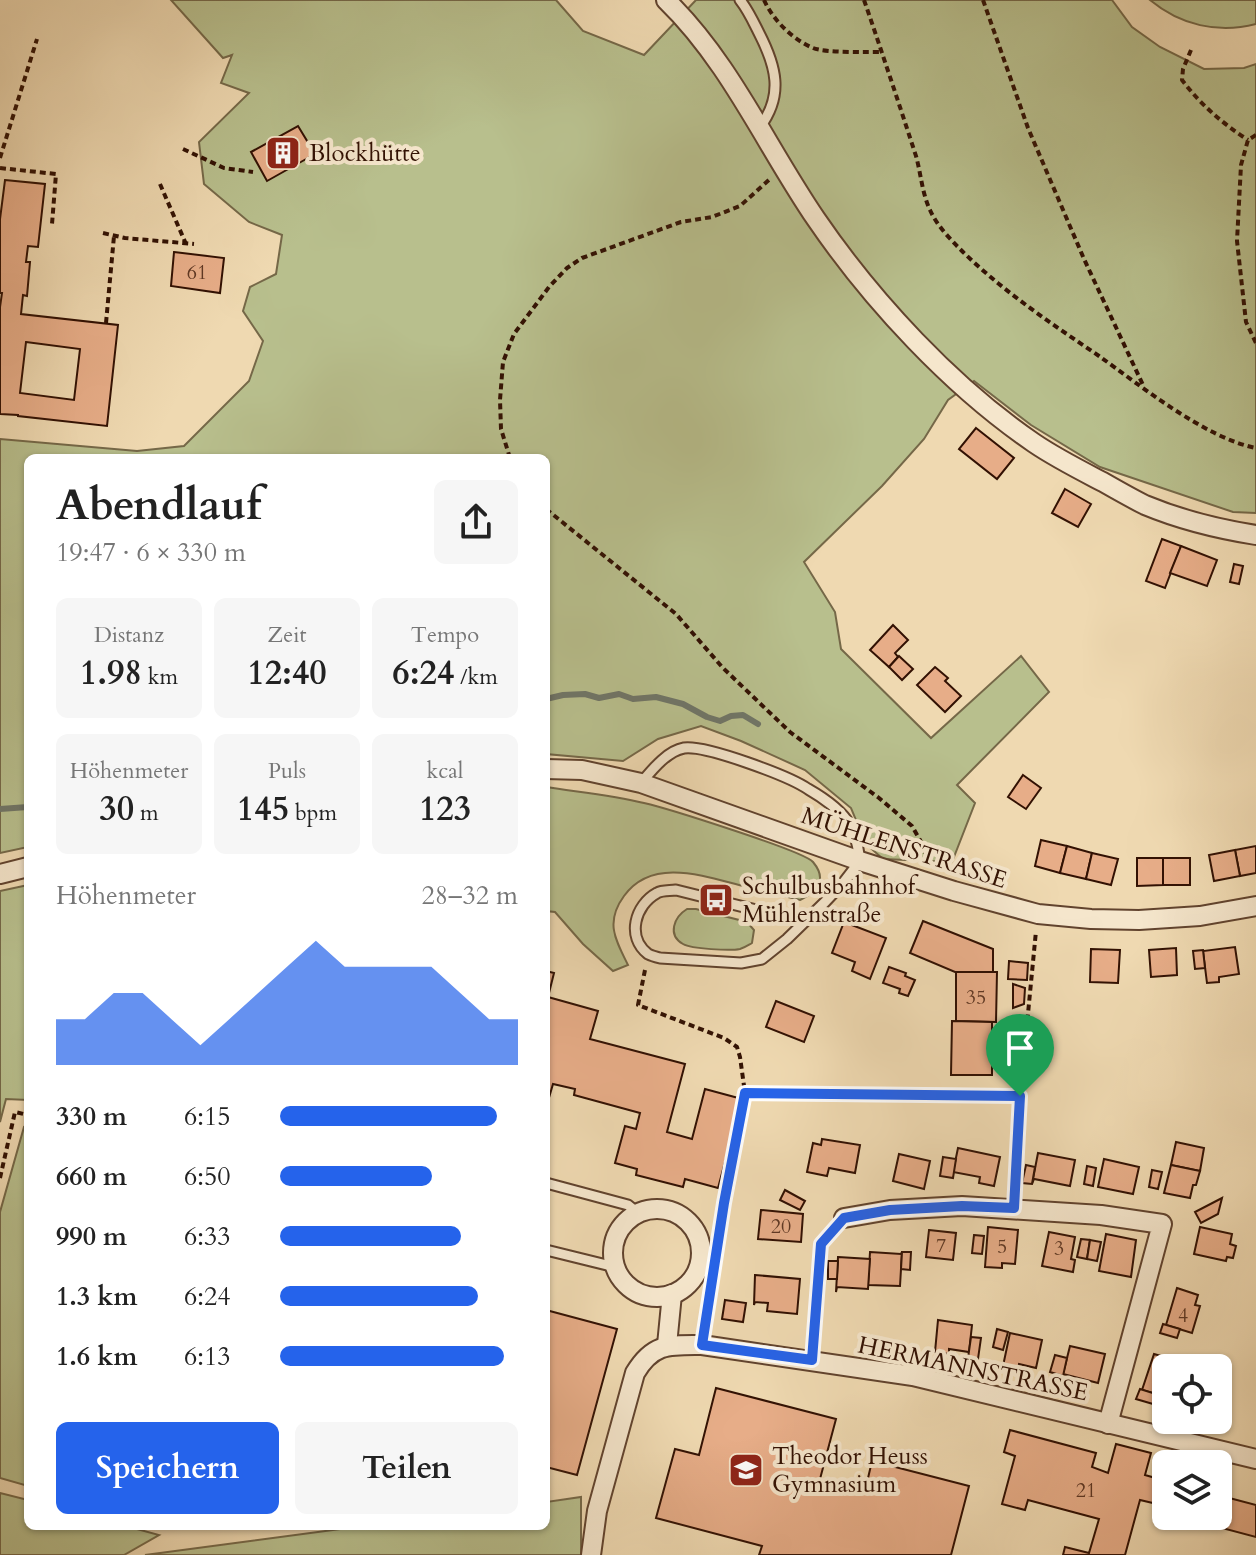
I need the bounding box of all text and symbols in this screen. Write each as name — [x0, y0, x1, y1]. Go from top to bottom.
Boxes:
building icon: Blockhütte — [264, 134, 302, 172]
place label: Blockhütte — [309, 137, 421, 170]
house number: 61 — [187, 259, 207, 286]
text: Abendlauf — [56, 475, 261, 535]
button: share — [434, 480, 518, 564]
text: 19:47 · 6 × 330 m — [56, 535, 246, 570]
text: Distanz — [94, 620, 164, 650]
text: Zeit — [268, 620, 306, 650]
text: Tempo — [411, 620, 479, 650]
text: 1.98 — [80, 650, 142, 696]
text: 12:40 — [247, 650, 327, 696]
text: 6:24 — [392, 650, 454, 696]
text: km — [142, 662, 178, 692]
text: /km — [454, 662, 498, 692]
text: Höhenmeter — [70, 756, 188, 786]
text: Puls — [268, 756, 306, 786]
text: kcal — [427, 756, 463, 786]
text: 30 — [99, 786, 134, 832]
text: 145 — [237, 786, 289, 832]
text: 123 — [419, 786, 471, 832]
text: m — [134, 798, 159, 828]
text: bpm — [289, 798, 337, 828]
street label: MÜHLENSTRASSE — [797, 799, 1011, 897]
place label: Schulbusbahnhof Mühlenstraße — [742, 870, 919, 931]
text: Höhenmeter — [56, 878, 196, 913]
text: 28–32 m — [421, 878, 518, 913]
bus stop icon: Schulbusbahnhof Mühlenstraße — [697, 881, 735, 919]
house number: 35 — [966, 984, 986, 1011]
pin — [986, 1014, 1054, 1096]
icon: arrive — [998, 1026, 1042, 1070]
text: 330 m — [56, 1099, 127, 1134]
text: 6:15 — [184, 1099, 231, 1134]
text: 660 m — [56, 1159, 127, 1194]
text: 6:50 — [184, 1159, 231, 1194]
house number: 20 — [771, 1213, 791, 1240]
text: 990 m — [56, 1219, 127, 1254]
text: 6:33 — [184, 1219, 231, 1254]
house number: 7 — [936, 1232, 946, 1259]
house number: 5 — [997, 1233, 1007, 1260]
house number: 3 — [1054, 1235, 1064, 1262]
text: 1.3 km — [56, 1279, 137, 1314]
text: 6:24 — [184, 1279, 231, 1314]
house number: 4 — [1178, 1302, 1188, 1329]
street label: HERMANNSTRASSE — [855, 1329, 1091, 1409]
text: 1.6 km — [56, 1339, 137, 1374]
text: 6:13 — [184, 1339, 231, 1374]
map controls — [1152, 1354, 1232, 1530]
button: locate — [1152, 1354, 1232, 1434]
button: Speichern — [56, 1422, 279, 1514]
button: Teilen — [295, 1422, 518, 1514]
place label: Theodor Heuss Gymnasium — [772, 1440, 928, 1501]
button: layers — [1152, 1450, 1232, 1530]
school or university icon: Theodor Heuss Gymnasium — [727, 1451, 765, 1489]
house number: 21 — [1076, 1477, 1096, 1504]

